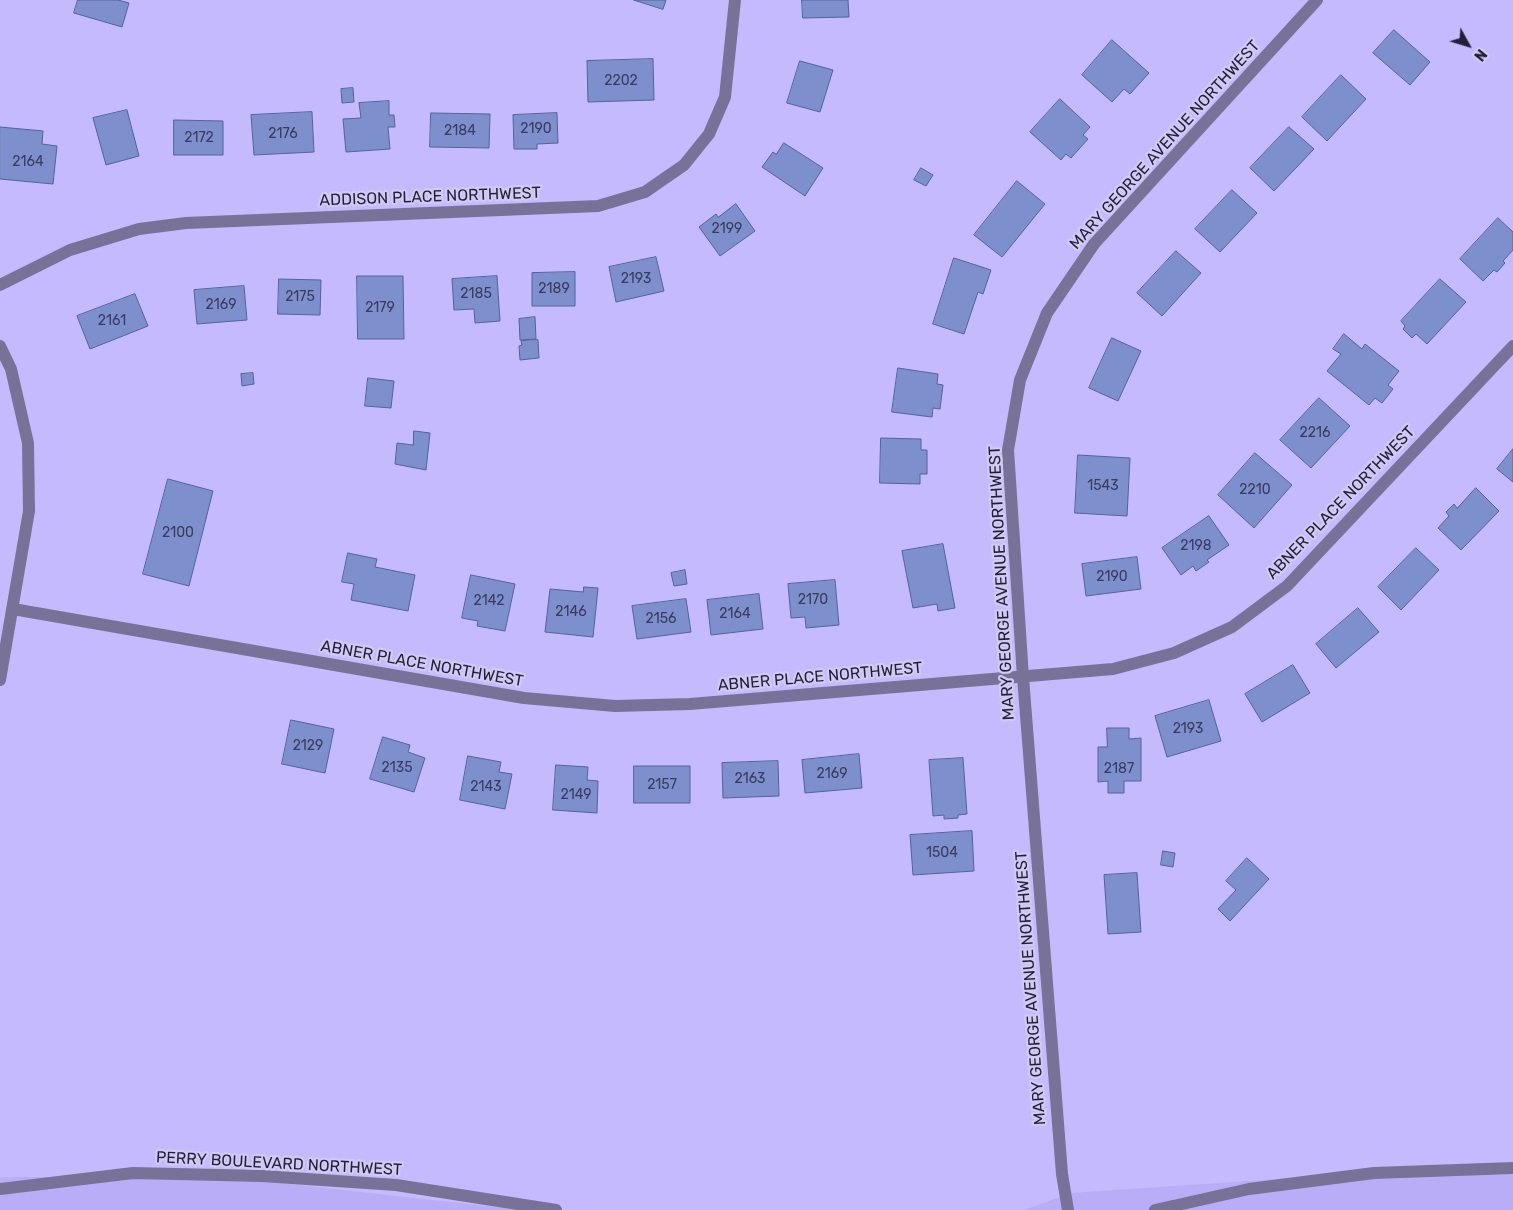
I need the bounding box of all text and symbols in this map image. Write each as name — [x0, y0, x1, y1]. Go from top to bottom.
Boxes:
north arrow — [1443, 20, 1493, 70]
street label: MARY GEORGE AVENUE NORTHWEST — [1066, 36, 1264, 254]
text: N — [1470, 45, 1490, 64]
house number: 2202 — [604, 73, 638, 89]
house number: 2190 — [520, 121, 552, 137]
house number: 2184 — [444, 123, 476, 139]
house number: 2176 — [268, 126, 298, 142]
house number: 2172 — [184, 130, 214, 146]
house number: 2164 — [12, 154, 44, 170]
street label: ADDISON PLACE NORTHWEST — [319, 184, 541, 210]
house number: 2199 — [712, 221, 742, 237]
house number: 2193 — [621, 271, 651, 287]
house number: 2189 — [538, 281, 570, 297]
house number: 2185 — [460, 286, 492, 302]
house number: 2175 — [285, 289, 315, 305]
house number: 2169 — [206, 297, 236, 313]
house number: 2179 — [365, 300, 395, 316]
house number: 2161 — [98, 313, 126, 329]
street label: ABNER PLACE NORTHWEST — [1263, 422, 1419, 584]
house number: 2216 — [1300, 425, 1330, 441]
street label: MARY GEORGE AVENUE NORTHWEST — [985, 445, 1019, 721]
house number: 1543 — [1087, 478, 1119, 494]
house number: 2210 — [1239, 482, 1271, 498]
house number: 2100 — [162, 525, 194, 541]
house number: 2198 — [1180, 538, 1212, 554]
house number: 2190 — [1096, 569, 1128, 585]
house number: 2170 — [798, 592, 828, 608]
house number: 2142 — [473, 593, 505, 609]
house number: 2146 — [555, 604, 587, 620]
house number: 2164 — [719, 606, 751, 622]
house number: 2156 — [646, 611, 676, 627]
street label: ABNER PLACE NORTHWEST — [319, 637, 525, 691]
street label: ABNER PLACE NORTHWEST — [717, 658, 923, 696]
house number: 2193 — [1173, 721, 1203, 737]
house number: 2129 — [293, 738, 323, 754]
house number: 2135 — [382, 760, 412, 776]
house number: 2187 — [1104, 761, 1134, 777]
house number: 2169 — [817, 766, 847, 782]
house number: 2163 — [734, 771, 766, 787]
house number: 2157 — [647, 777, 677, 793]
house number: 2143 — [470, 779, 502, 795]
house number: 2149 — [560, 787, 592, 803]
house number: 1504 — [926, 845, 958, 861]
street label: MARY GEORGE AVENUE NORTHWEST — [1012, 850, 1050, 1126]
street label: PERRY BOULEVARD NORTHWEST — [155, 1148, 403, 1180]

